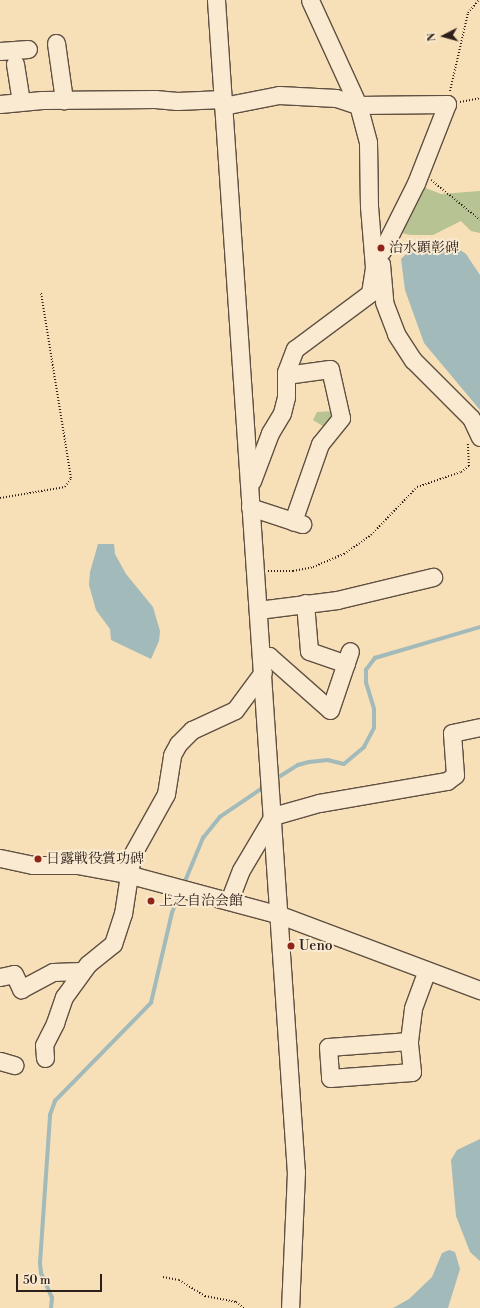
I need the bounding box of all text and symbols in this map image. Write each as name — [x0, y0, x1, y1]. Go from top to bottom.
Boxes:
north arrow — [424, 16, 464, 56]
text: N — [425, 32, 439, 42]
place label: 治水顕彰碑 — [389, 240, 459, 256]
marker: 治水顕彰碑 — [376, 243, 386, 253]
place label: 日露戦役賞功碑 — [46, 851, 144, 867]
marker: 日露戦役賞功碑 — [33, 854, 43, 864]
place label: 上之自治会館 — [159, 893, 243, 909]
marker: 上之自治会館 — [146, 896, 156, 906]
place label: Ueno — [299, 938, 333, 954]
marker: Ueno — [286, 941, 296, 951]
scale bar — [18, 1266, 104, 1292]
text: 50 m — [23, 1273, 51, 1288]

